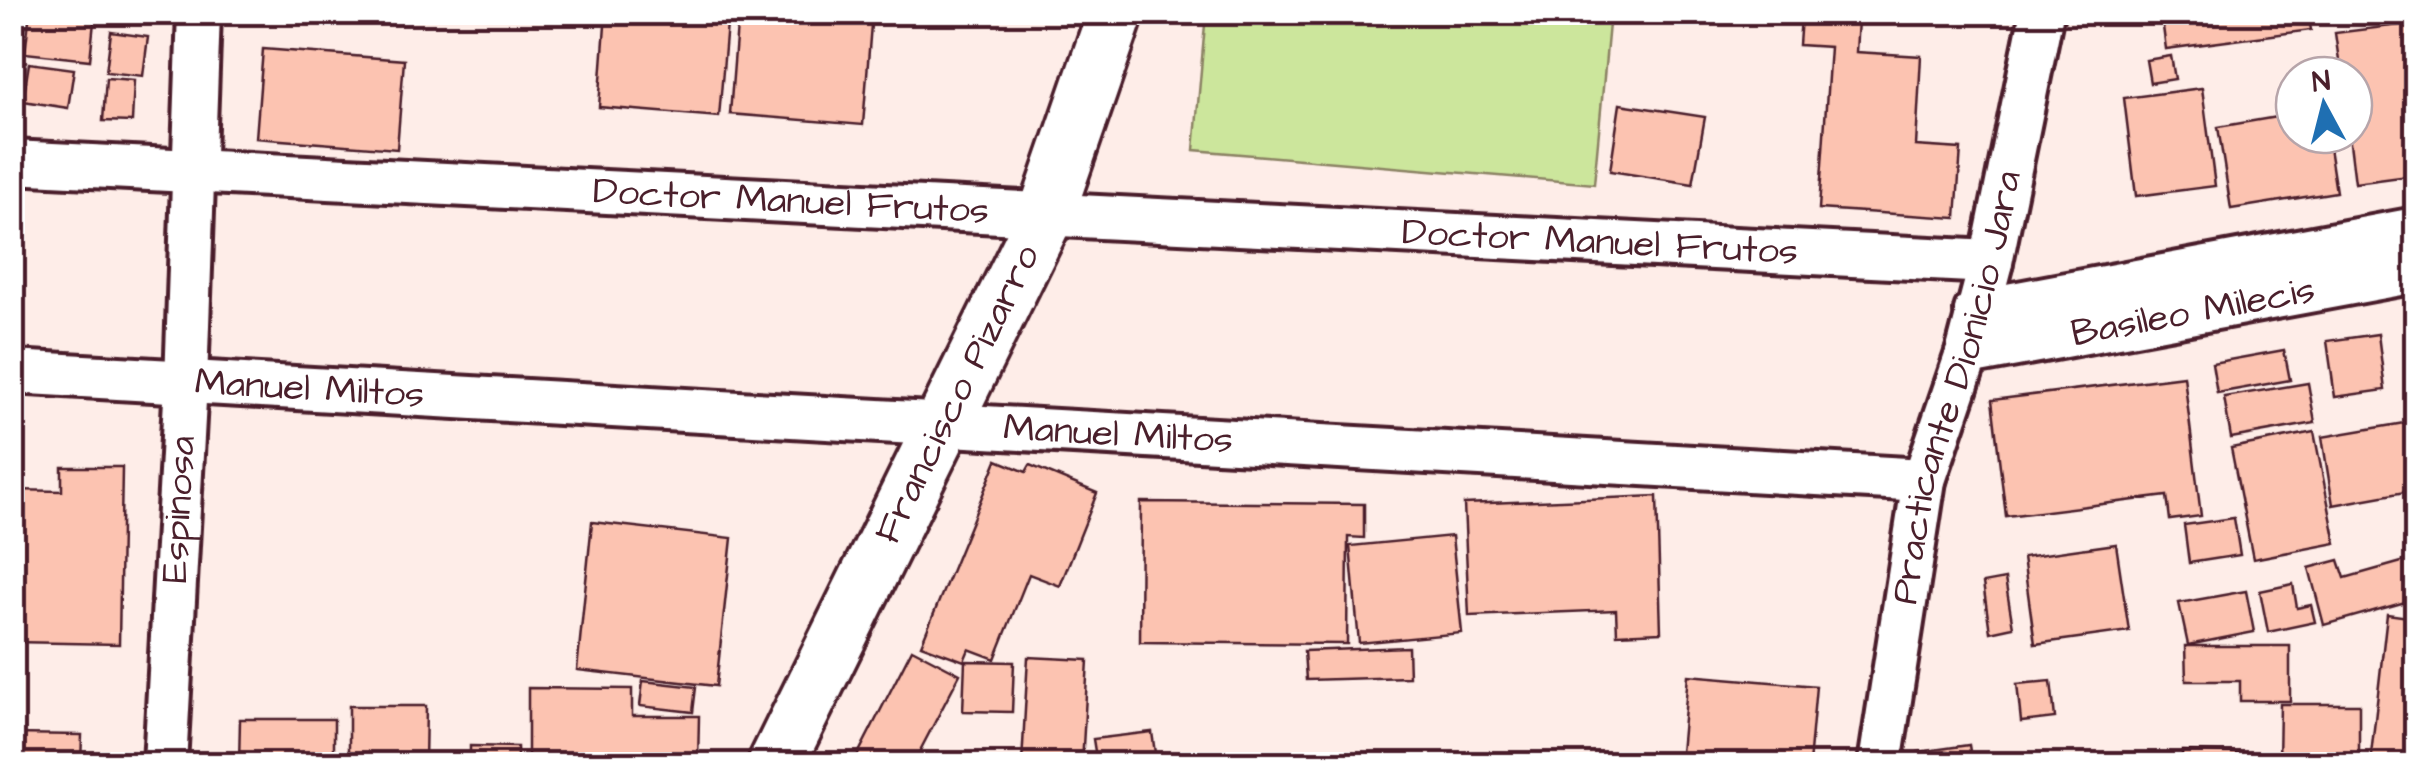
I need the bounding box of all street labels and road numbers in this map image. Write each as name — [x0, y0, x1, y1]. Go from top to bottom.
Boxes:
street label: Doctor Manuel Frutos — [592, 165, 990, 237]
street label: Practicante Dionicio Jara — [1879, 166, 2035, 608]
street label: Doctor Manuel Frutos — [1401, 206, 1799, 278]
street label: Francisco Pizarro — [862, 236, 1053, 552]
street label: Basileo Milecis — [2067, 264, 2319, 360]
street label: Manuel Miltos — [193, 356, 426, 421]
street label: Manuel Miltos — [1002, 402, 1234, 467]
street label: Espinosa — [149, 434, 209, 584]

